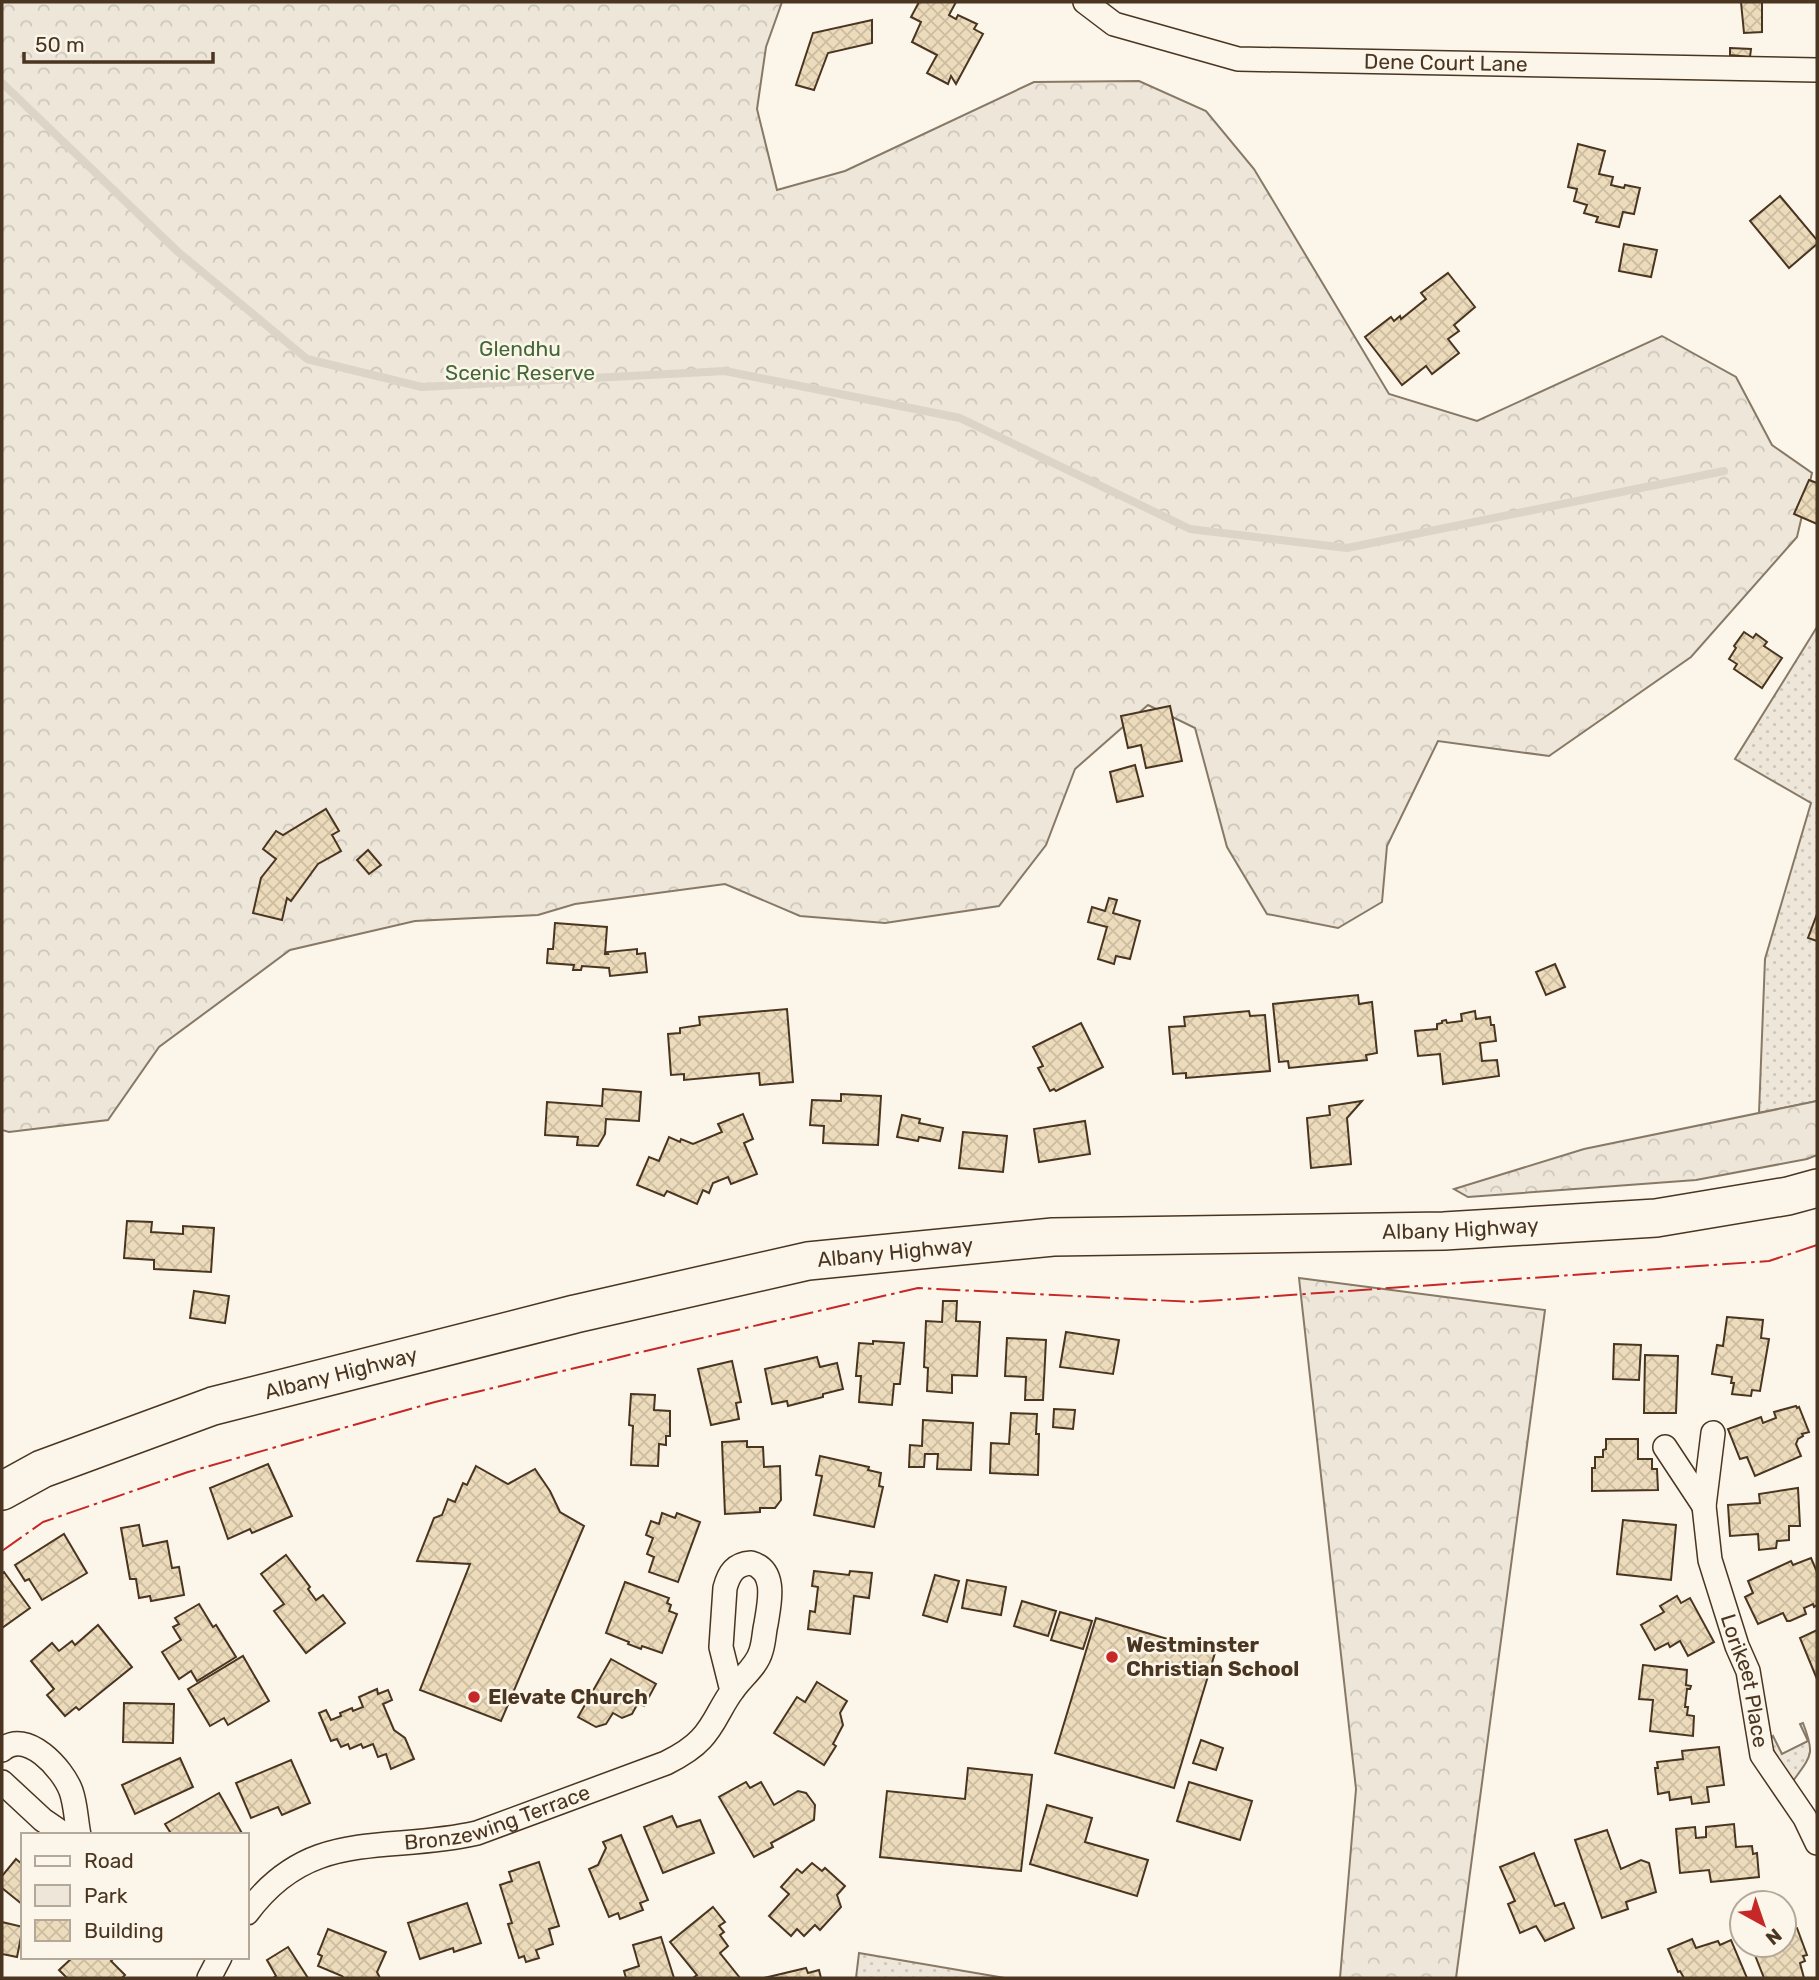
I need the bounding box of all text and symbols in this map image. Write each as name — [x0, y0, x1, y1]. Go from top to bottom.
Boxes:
scale bar — [24, 21, 214, 65]
text: 50 m — [35, 32, 85, 57]
street label: Dene Court Lane — [1364, 48, 1528, 77]
park label: Glendhu Scenic Reserve — [445, 336, 595, 385]
street label: Albany Highway — [1382, 1212, 1540, 1244]
street label: Albany Highway — [816, 1232, 975, 1272]
street label: Albany Highway — [262, 1341, 420, 1404]
street label: Lorikeet Place — [1716, 1611, 1774, 1749]
place label: Westminster Christian School — [1126, 1632, 1299, 1681]
marker: Westminster Christian School — [1104, 1649, 1120, 1665]
place label: Elevate Church — [488, 1684, 648, 1709]
marker: Elevate Church — [466, 1689, 482, 1705]
street label: Bronzewing Terrace — [403, 1779, 593, 1855]
legend — [21, 1833, 248, 1959]
text: Road — [84, 1848, 134, 1873]
text: Park — [84, 1883, 128, 1908]
north arrow — [1728, 1889, 1798, 1959]
text: Building — [84, 1918, 164, 1943]
text: N — [1761, 1923, 1786, 1950]

